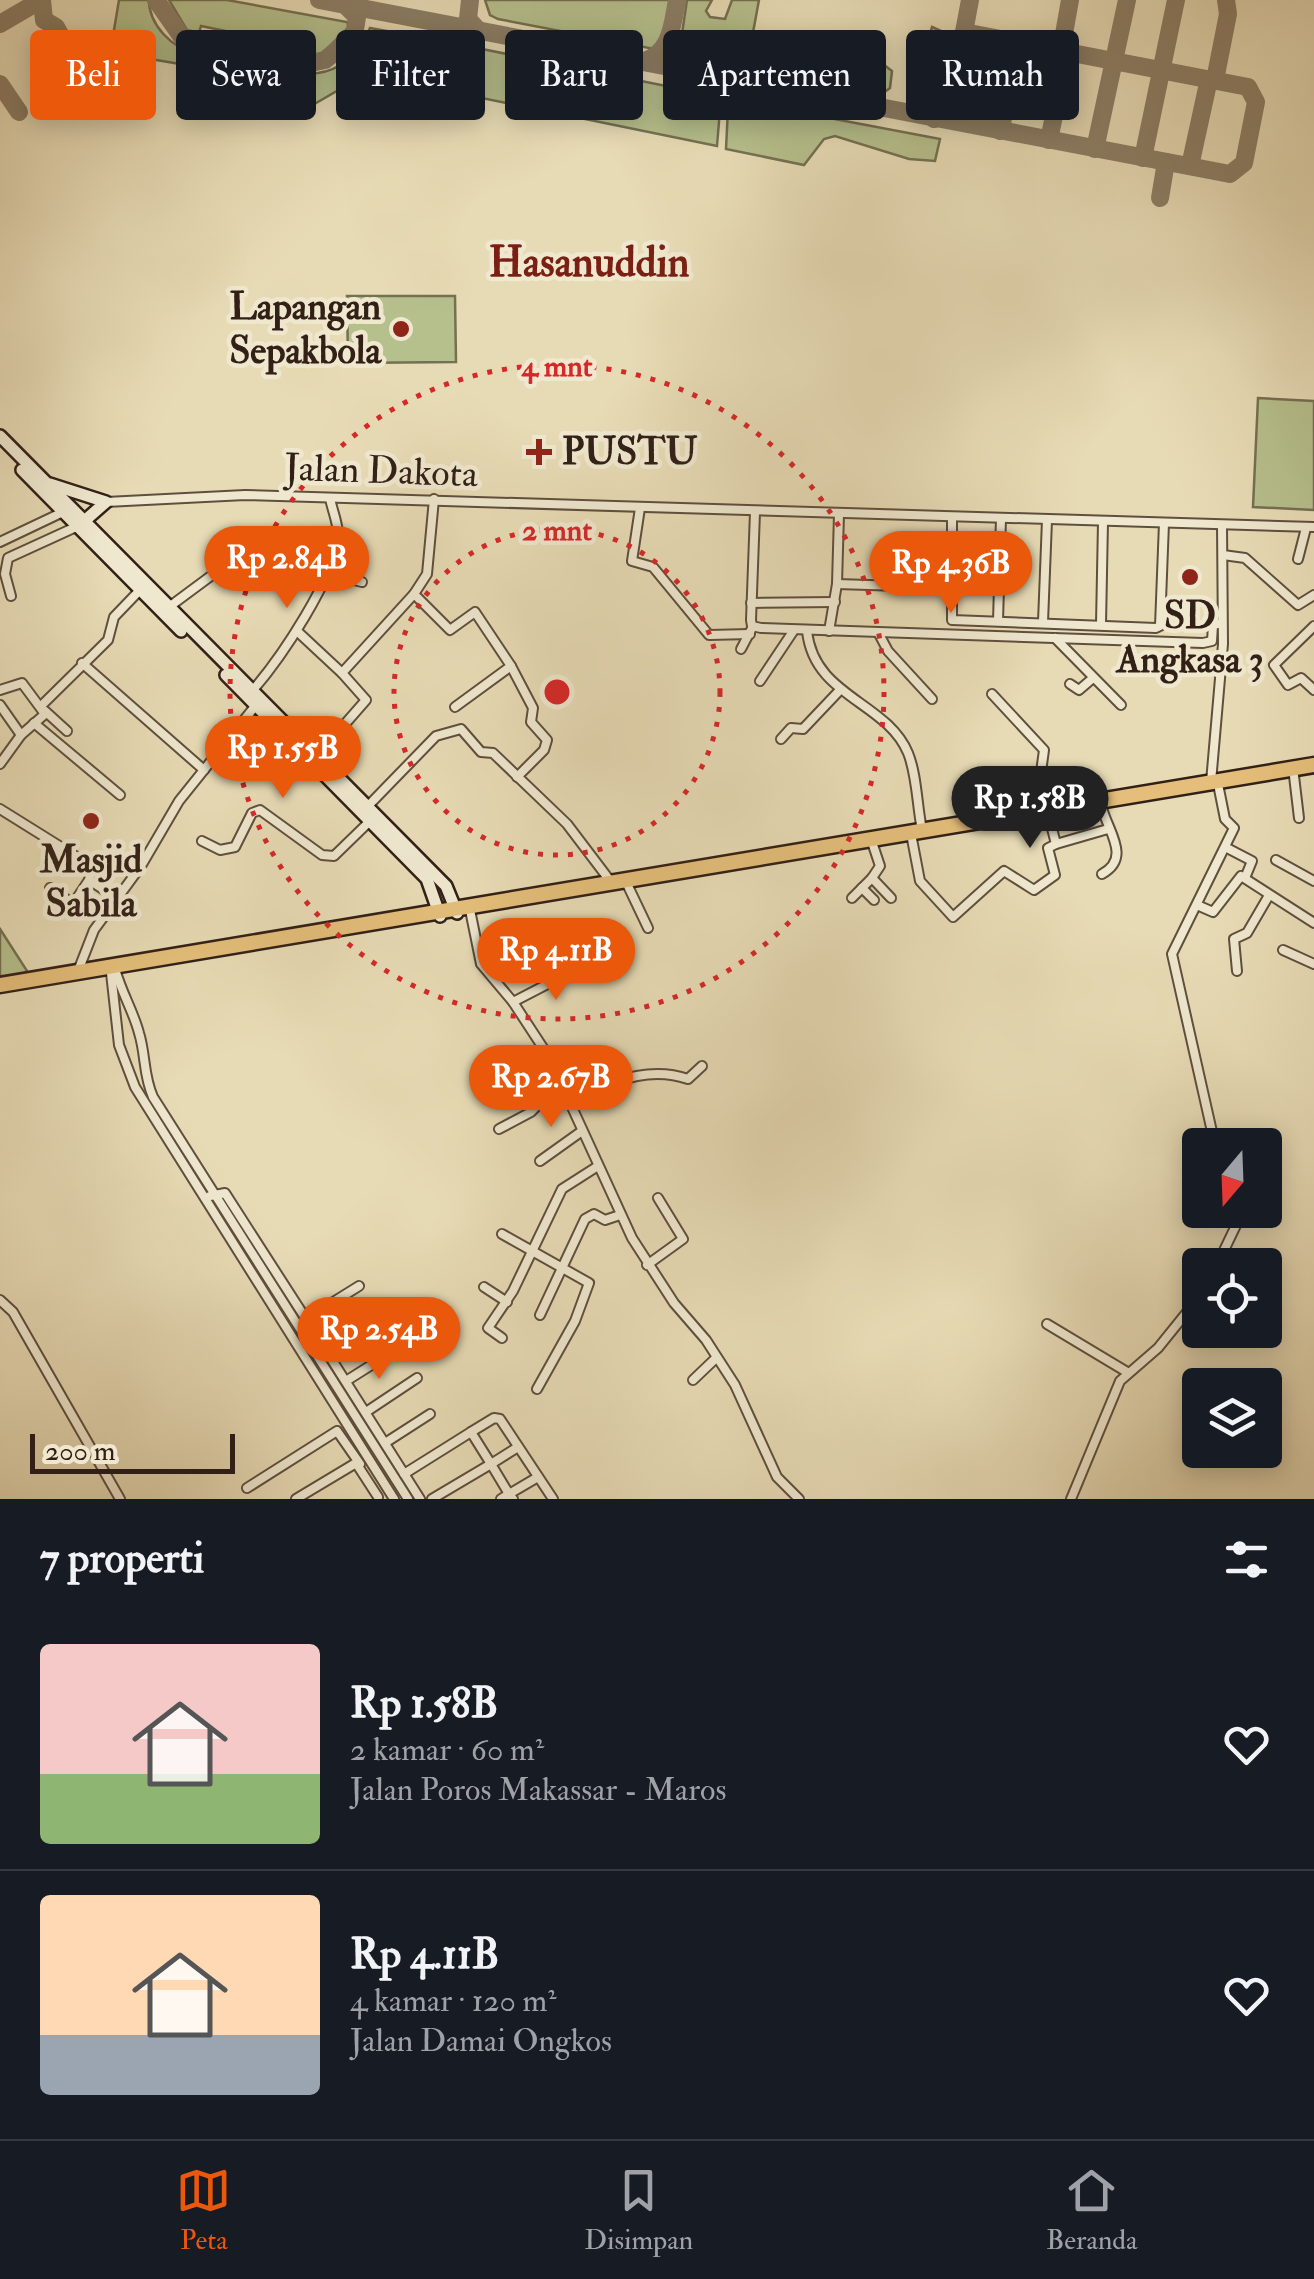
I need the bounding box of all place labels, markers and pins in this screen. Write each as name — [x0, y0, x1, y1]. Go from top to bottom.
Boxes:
place label: Lapangan Sepakbola — [229, 283, 382, 375]
marker: Lapangan Sepakbola — [390, 318, 412, 340]
place label: PUSTU — [562, 428, 697, 476]
marker: PUSTU — [526, 439, 552, 465]
pin: Rp 2.84B — [184, 526, 390, 611]
pin: Rp 4.36B — [848, 531, 1054, 616]
marker: SD Angkasa 3 — [1179, 566, 1201, 588]
place label: SD Angkasa 3 — [1114, 592, 1264, 684]
centre of rings — [539, 674, 575, 710]
pin: Rp 1.55B — [180, 716, 386, 801]
pin: Rp 1.58B — [927, 766, 1133, 851]
marker: Masjid Sabila — [80, 810, 102, 832]
place label: Masjid Sabila — [39, 836, 143, 928]
pin: Rp 4.11B — [453, 918, 659, 1003]
pin: Rp 2.67B — [448, 1045, 654, 1130]
pin: Rp 2.54B — [276, 1297, 482, 1382]

